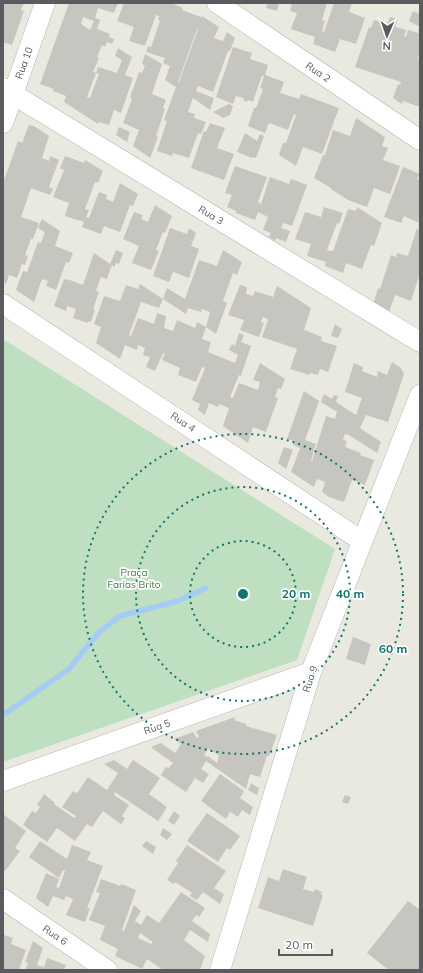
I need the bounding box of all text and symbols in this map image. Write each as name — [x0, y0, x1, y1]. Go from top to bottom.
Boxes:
north arrow — [367, 16, 407, 56]
text: N — [382, 39, 391, 53]
street label: Rua 10 — [12, 45, 36, 81]
street label: Rua 2 — [303, 59, 333, 85]
street label: Rua 3 — [196, 202, 226, 228]
street label: Rua 4 — [168, 409, 198, 435]
park label: Praça Farias Brito — [108, 566, 161, 591]
text: 20 m — [282, 586, 310, 601]
text: 40 m — [336, 586, 364, 601]
centre of rings — [236, 587, 250, 601]
text: 60 m — [379, 641, 407, 656]
street label: Rua 9 — [300, 664, 320, 694]
street label: Rua 5 — [142, 716, 172, 738]
street label: Rua 6 — [40, 922, 70, 948]
scale bar — [279, 931, 332, 957]
text: 20 m — [285, 937, 313, 952]

